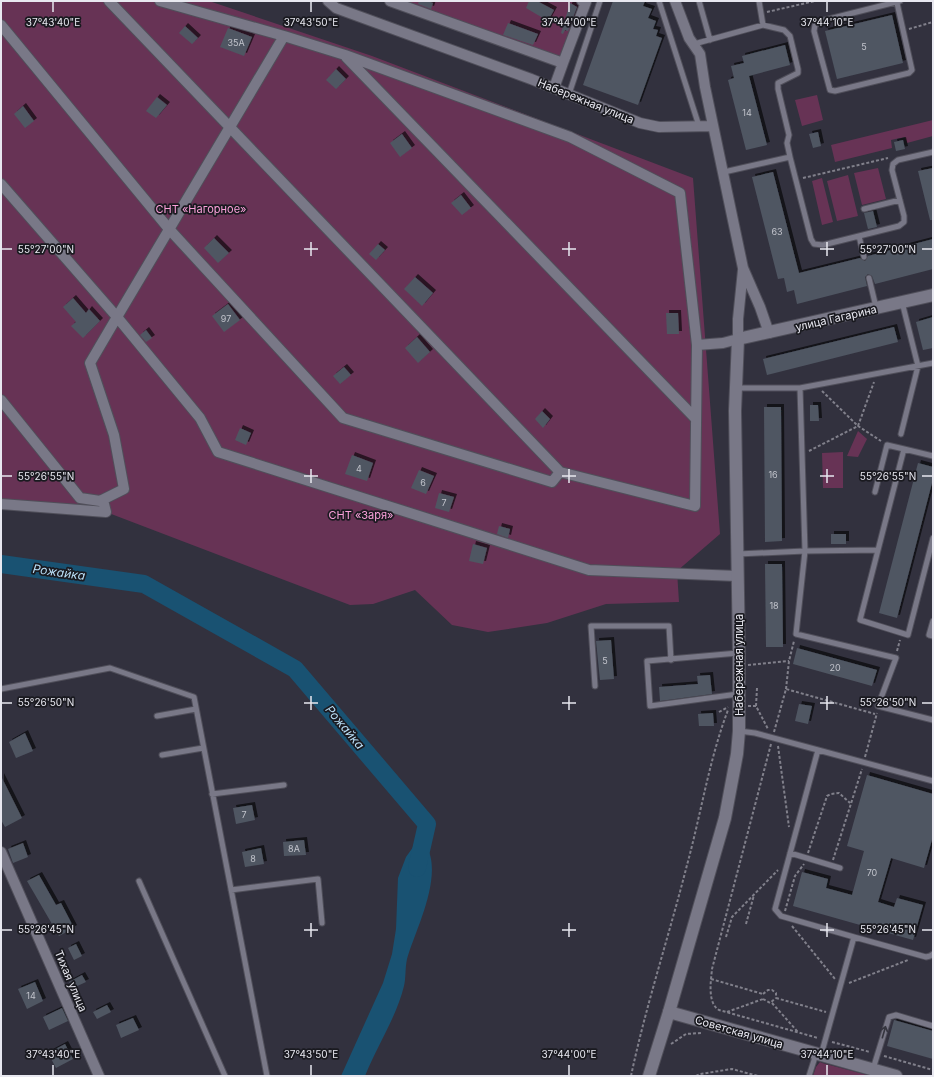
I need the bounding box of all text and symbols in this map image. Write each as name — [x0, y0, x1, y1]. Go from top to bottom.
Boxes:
text: 37°43'40"E — [26, 16, 80, 28]
text: 37°43'50"E — [284, 16, 338, 28]
text: 37°44'00"E — [541, 16, 597, 28]
text: 37°44'10"E — [801, 16, 853, 28]
house number: 35А — [227, 37, 245, 48]
house number: 5 — [861, 41, 867, 52]
street label: Набережная улица — [536, 75, 636, 127]
house number: 14 — [742, 107, 752, 118]
park label: СНТ «Нагорное» — [155, 202, 247, 216]
house number: 63 — [771, 226, 783, 237]
text: 55°27'00"N — [18, 243, 74, 255]
text: 55°27'00"N — [860, 243, 916, 255]
street label: улица Гагарина — [794, 302, 878, 334]
house number: 97 — [221, 313, 231, 324]
house number: 4 — [356, 463, 362, 474]
house number: 16 — [768, 469, 778, 480]
text: 55°26'55"N — [18, 470, 74, 482]
text: 55°26'55"N — [860, 470, 916, 482]
house number: 6 — [420, 477, 426, 488]
house number: 7 — [441, 497, 447, 508]
park label: СНТ «Заря» — [328, 508, 394, 522]
water label: Рожайка — [32, 561, 86, 583]
house number: 18 — [769, 600, 779, 611]
street label: Набережная улица — [732, 614, 746, 716]
house number: 5 — [602, 655, 608, 666]
house number: 20 — [829, 662, 841, 673]
text: 55°26'50"N — [18, 696, 74, 708]
text: 55°26'50"N — [860, 696, 916, 708]
water label: Рожайка — [322, 702, 368, 752]
house number: 7 — [241, 809, 247, 820]
house number: 8А — [288, 843, 300, 854]
house number: 8 — [250, 853, 256, 864]
house number: 70 — [867, 867, 878, 878]
text: 55°26'45"N — [18, 923, 74, 935]
text: 55°26'45"N — [860, 923, 916, 935]
street label: Тихая улица — [52, 948, 90, 1014]
house number: 14 — [26, 990, 36, 1001]
street label: Советская улица — [693, 1013, 785, 1051]
one-way arrow — [881, 1026, 888, 1039]
text: 37°43'40"E — [26, 1048, 80, 1060]
text: 37°43'50"E — [284, 1048, 338, 1060]
text: 37°44'00"E — [541, 1048, 597, 1060]
text: 37°44'10"E — [801, 1048, 853, 1060]

